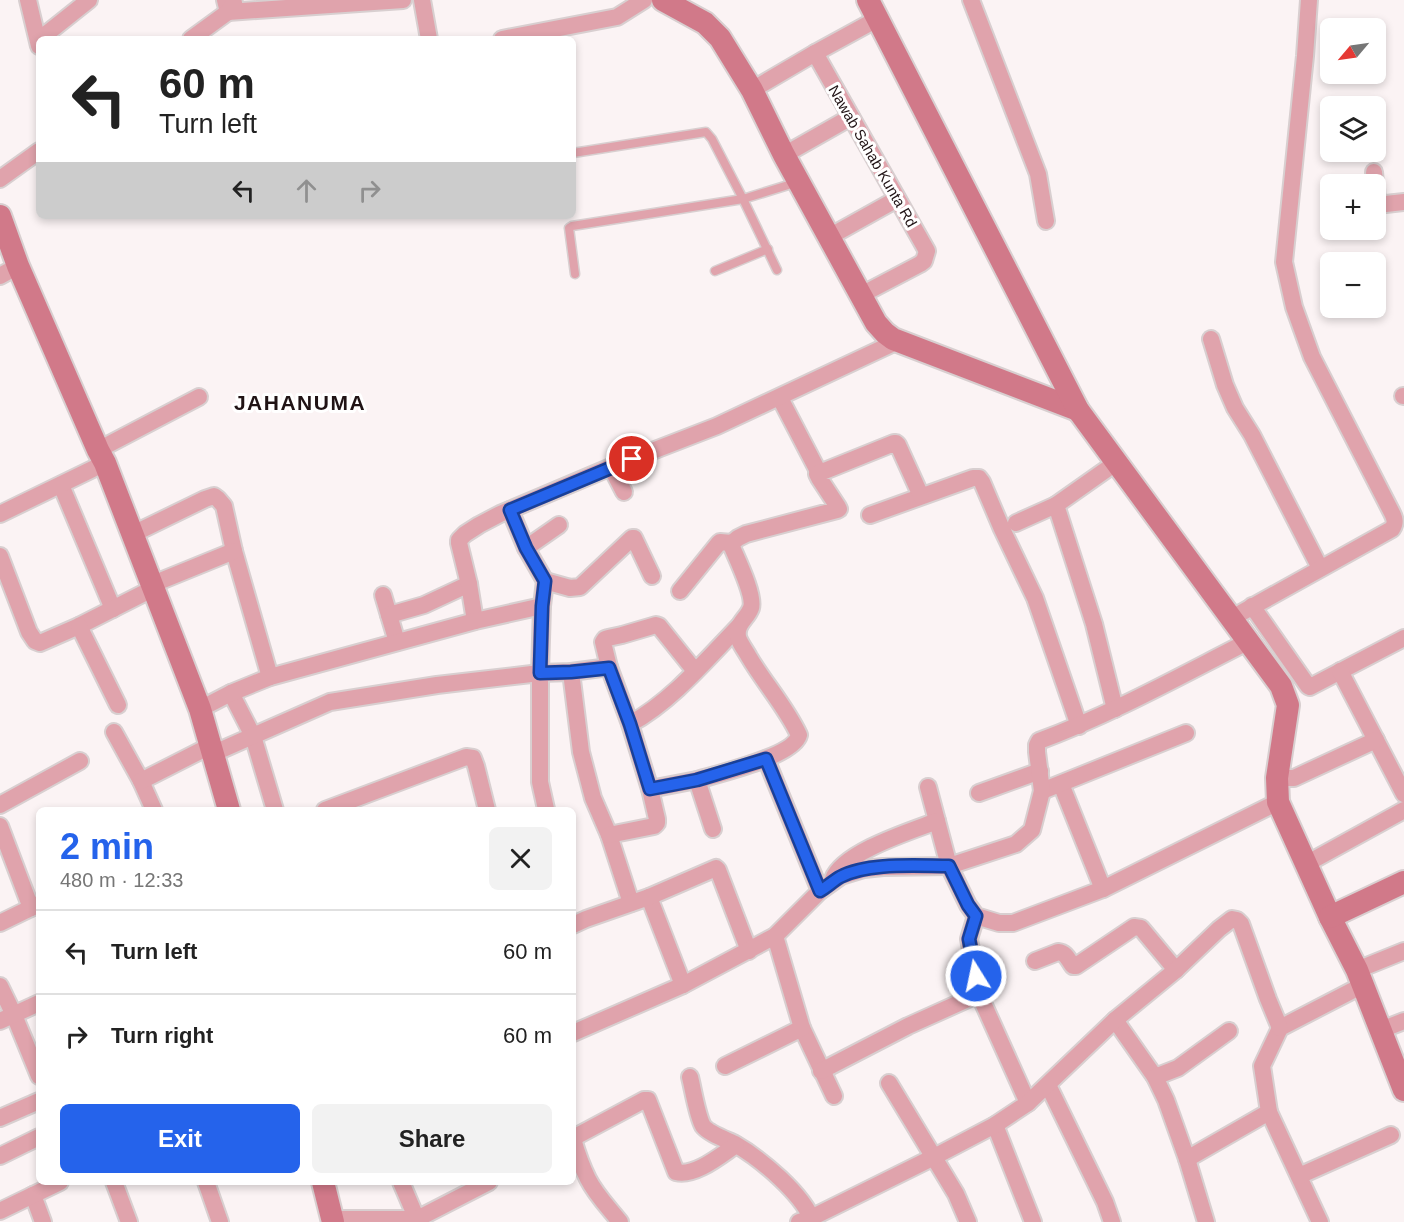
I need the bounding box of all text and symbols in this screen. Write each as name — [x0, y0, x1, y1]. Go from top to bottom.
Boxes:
north arrow — [1320, 18, 1386, 84]
map controls — [1320, 18, 1386, 318]
icon: left — [60, 60, 138, 138]
text: 60 m — [159, 60, 255, 107]
street label: Nawab Sahab Kunta Rd — [825, 82, 921, 230]
button: layers — [1320, 96, 1386, 162]
text: Turn left — [159, 109, 257, 139]
icon: left — [227, 174, 260, 207]
icon: ahead — [290, 174, 323, 207]
icon: right — [353, 174, 386, 207]
button: + — [1320, 174, 1386, 240]
button: − — [1320, 252, 1386, 318]
district label: JAHANUMA — [234, 391, 366, 414]
pin — [606, 433, 657, 484]
icon: arrive — [615, 442, 648, 475]
text: 2 min — [60, 826, 154, 867]
button: close — [489, 827, 552, 890]
text: 480 m · 12:33 — [60, 869, 183, 891]
icon: left — [60, 936, 93, 969]
text: Turn left — [111, 939, 197, 964]
text: 60 m — [503, 939, 552, 964]
position arrow — [944, 944, 1008, 1008]
icon: right — [60, 1020, 93, 1053]
text: Turn right — [111, 1023, 213, 1048]
text: 60 m — [503, 1023, 552, 1048]
button: Exit — [60, 1104, 300, 1173]
button: Share — [312, 1104, 552, 1173]

